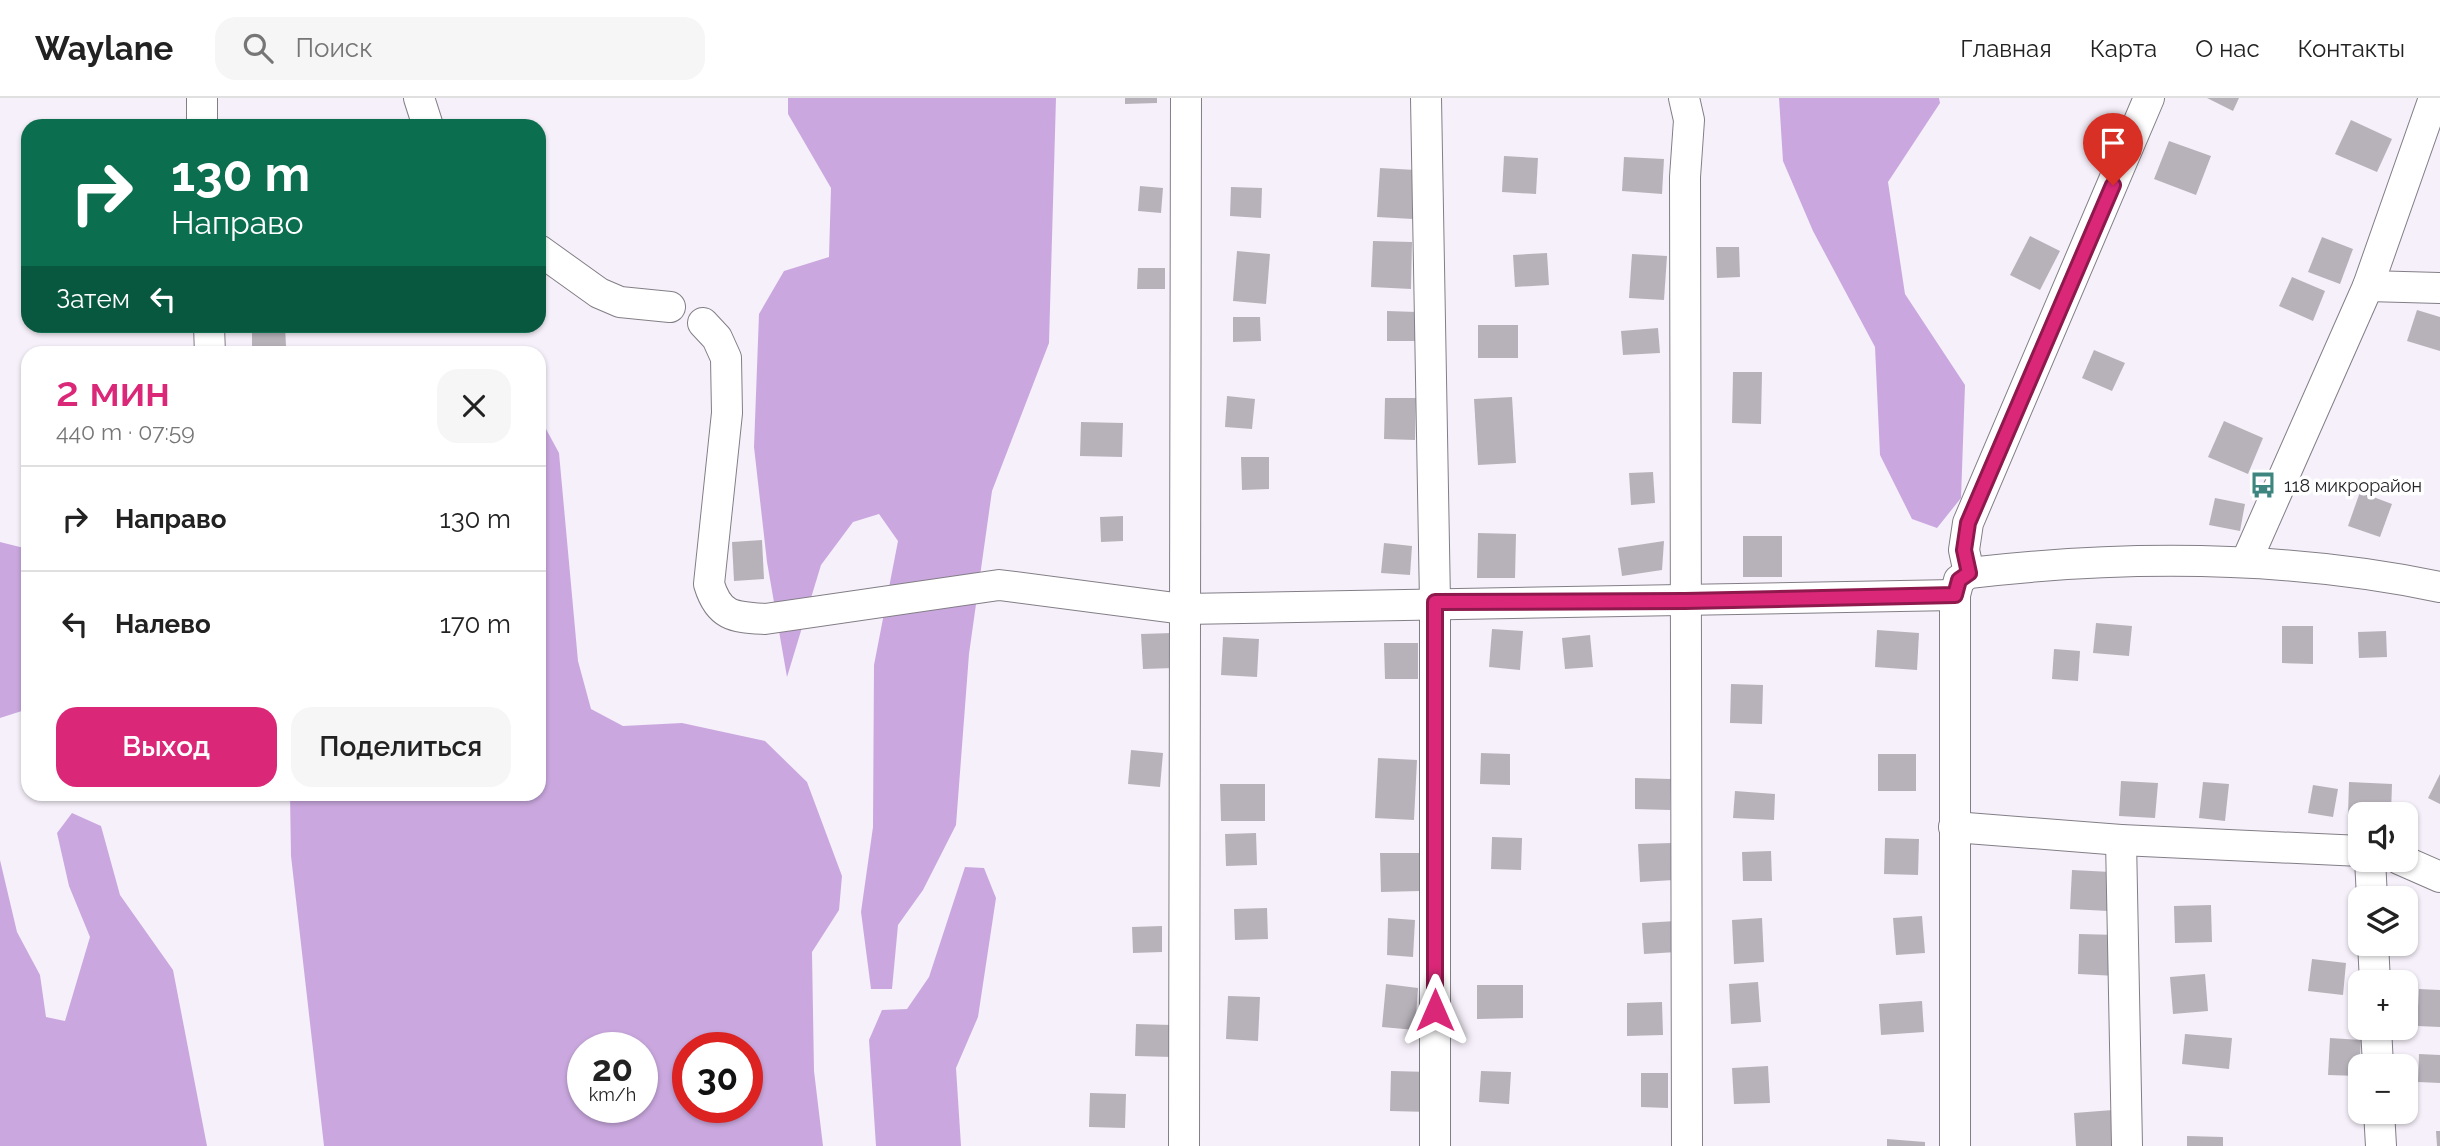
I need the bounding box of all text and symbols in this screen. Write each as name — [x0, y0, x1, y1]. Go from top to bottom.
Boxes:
search box — [215, 17, 705, 80]
text: Waylane — [35, 29, 173, 68]
icon: search — [239, 29, 277, 67]
text: Поиск — [295, 33, 373, 63]
text: Главная — [1960, 34, 2052, 63]
text: Карта — [2090, 34, 2157, 63]
text: О нас — [2195, 34, 2260, 63]
text: Контакты — [2298, 34, 2405, 63]
pin — [2083, 113, 2143, 185]
icon: arrive — [2094, 124, 2132, 162]
text: 130 m — [171, 145, 310, 202]
icon: right — [56, 147, 147, 238]
text: Направо — [171, 204, 303, 241]
icon: left — [144, 280, 182, 318]
text: Затем — [56, 284, 130, 314]
text: 2 мин — [56, 367, 170, 416]
button: close — [437, 369, 511, 443]
text: 440 m · 07:59 — [56, 418, 195, 445]
bus stop icon: 118 микрорайон — [2248, 470, 2278, 500]
place label: 118 микрорайон — [2284, 475, 2422, 496]
icon: right — [56, 500, 94, 538]
text: Направо — [115, 504, 226, 534]
text: 130 m — [440, 504, 511, 534]
icon: left — [56, 605, 94, 643]
text: Налево — [115, 609, 211, 639]
text: 170 m — [440, 609, 511, 639]
button: Выход — [56, 707, 277, 787]
button: Поделиться — [291, 707, 511, 787]
map controls — [2348, 802, 2418, 1124]
button: sound — [2348, 802, 2418, 872]
button: layers — [2348, 886, 2418, 956]
button: + — [2348, 970, 2418, 1040]
position arrow — [1398, 973, 1472, 1047]
speed limit sign: 30 — [672, 1032, 763, 1123]
text: 20 — [592, 1048, 633, 1089]
button: − — [2348, 1054, 2418, 1124]
text: km/h — [589, 1084, 636, 1105]

